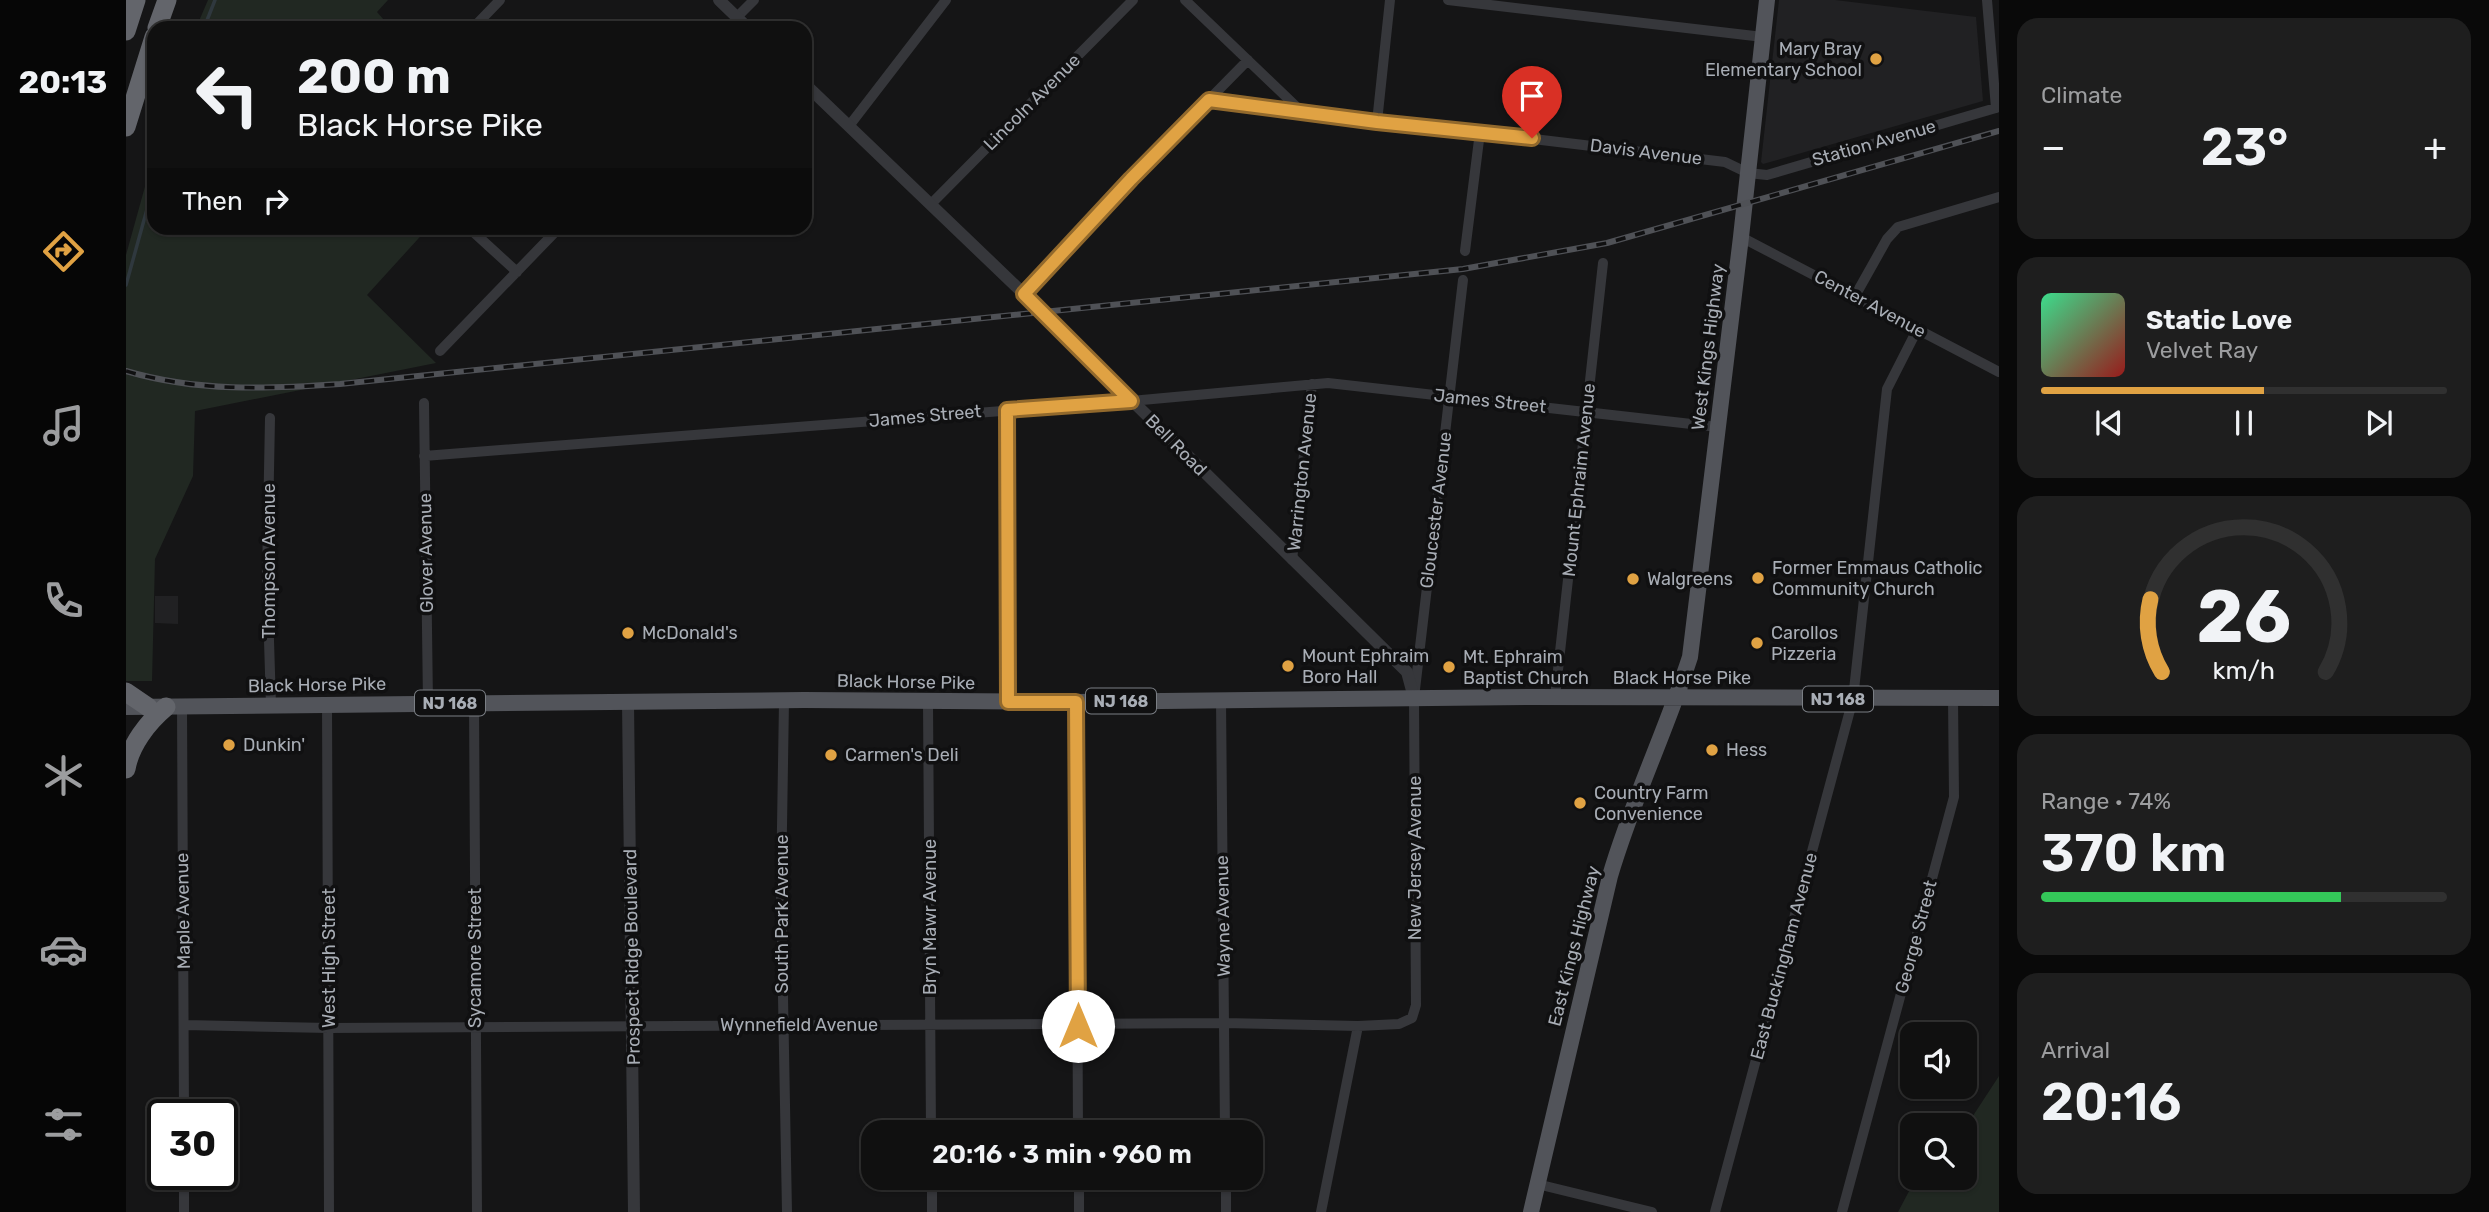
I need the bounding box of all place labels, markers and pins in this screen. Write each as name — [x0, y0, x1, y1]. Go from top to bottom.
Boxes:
place label: Mary Bray Elementary School — [1705, 38, 1862, 81]
marker: Mary Bray Elementary School — [1868, 51, 1884, 67]
pin — [1502, 66, 1562, 138]
place label: Former Emmaus Catholic Community Church — [1772, 557, 1983, 600]
place label: Walgreens — [1647, 568, 1733, 590]
marker: Former Emmaus Catholic Community Church — [1750, 570, 1766, 586]
marker: Walgreens — [1625, 571, 1641, 587]
place label: McDonald's — [642, 622, 738, 644]
place label: Carollos Pizzeria — [1771, 622, 1838, 665]
marker: McDonald's — [620, 625, 636, 641]
marker: Carollos Pizzeria — [1749, 635, 1765, 651]
place label: Mount Ephraim Boro Hall — [1302, 645, 1429, 688]
place label: Mt. Ephraim Baptist Church — [1463, 646, 1589, 689]
marker: Mount Ephraim Boro Hall — [1280, 658, 1296, 674]
marker: Mt. Ephraim Baptist Church — [1441, 659, 1457, 675]
place label: Dunkin' — [243, 734, 305, 756]
marker: Dunkin' — [221, 737, 237, 753]
place label: Hess — [1726, 739, 1767, 761]
marker: Hess — [1704, 742, 1720, 758]
place label: Carmen's Deli — [845, 744, 959, 766]
marker: Carmen's Deli — [823, 747, 839, 763]
place label: Country Farm Convenience — [1594, 782, 1708, 825]
marker: Country Farm Convenience — [1572, 795, 1588, 811]

